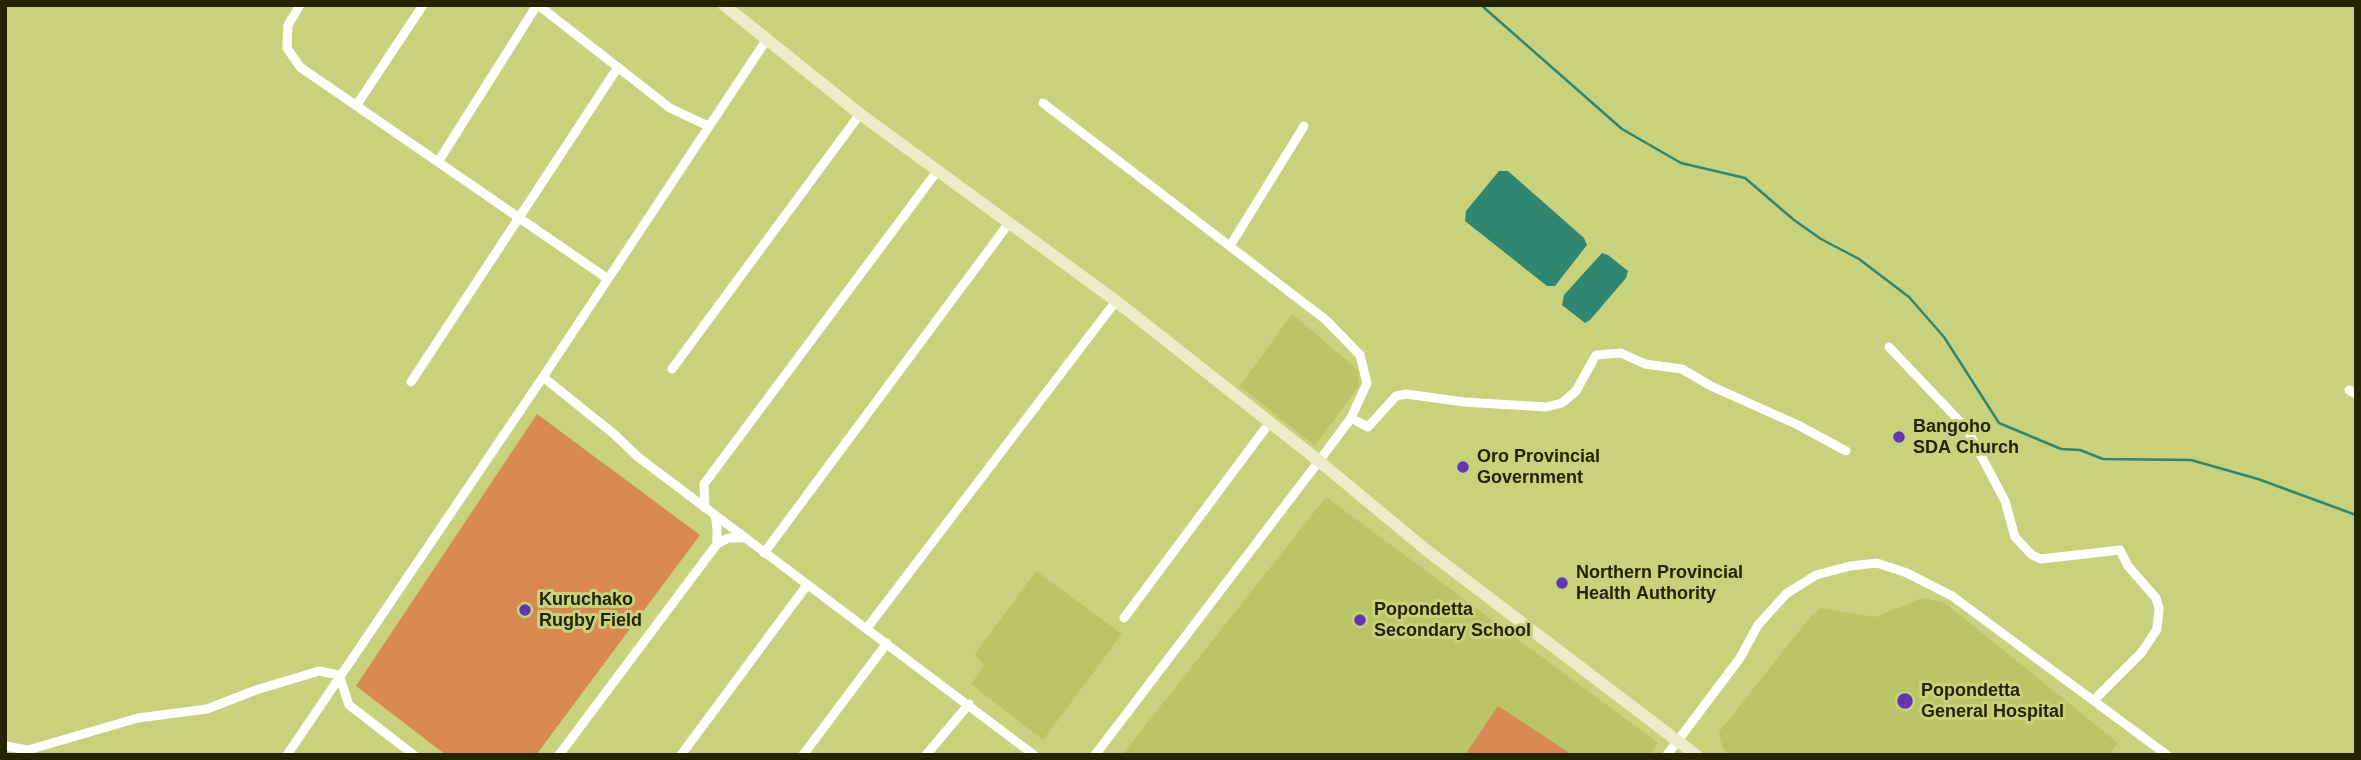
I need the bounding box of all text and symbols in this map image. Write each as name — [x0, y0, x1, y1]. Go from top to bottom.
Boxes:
place label: Bangoho SDA Church — [1913, 416, 2019, 458]
marker: Bangoho SDA Church — [1891, 429, 1907, 445]
place label: Oro Provincial Government — [1477, 446, 1600, 489]
marker: Oro Provincial Government — [1455, 459, 1471, 475]
place label: Northern Provincial Health Authority — [1576, 562, 1743, 604]
marker: Northern Provincial Health Authority — [1554, 575, 1570, 591]
place label: Kuruchako Rugby Field — [539, 589, 642, 632]
place label: Popondetta Secondary School — [1374, 599, 1531, 642]
marker: Kuruchako Rugby Field — [517, 602, 533, 618]
marker: Popondetta Secondary School — [1352, 612, 1368, 628]
place label: Popondetta General Hospital — [1921, 680, 2064, 722]
marker: Popondetta General Hospital — [1895, 691, 1915, 711]

